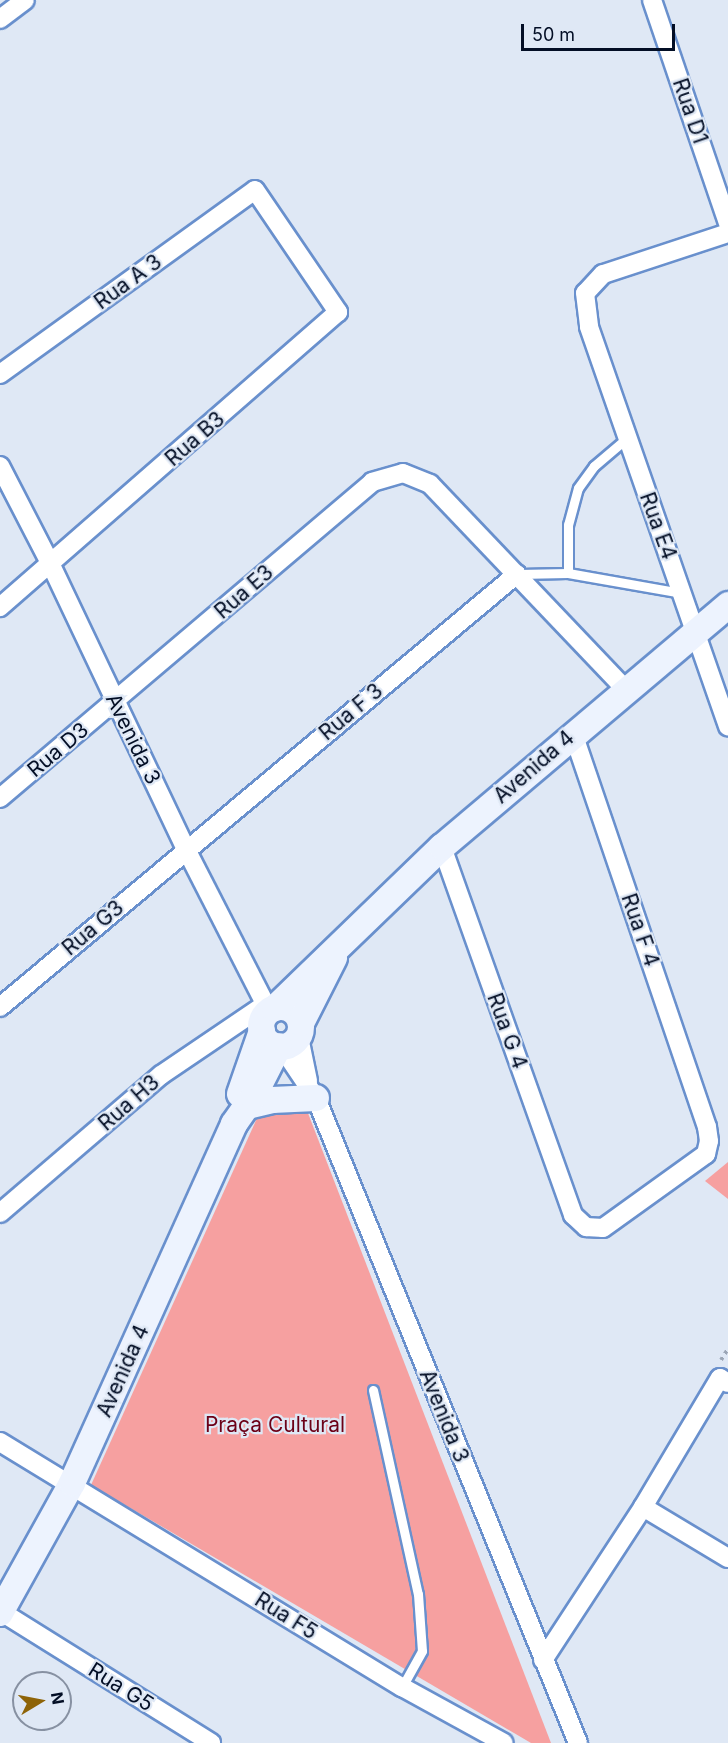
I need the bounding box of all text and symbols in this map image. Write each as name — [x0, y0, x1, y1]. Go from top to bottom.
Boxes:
scale bar — [524, 12, 678, 50]
text: 50 m — [532, 24, 575, 45]
street label: Rua D1 — [667, 75, 713, 147]
street label: Rua A 3 — [89, 249, 167, 315]
street label: Rua B3 — [160, 406, 230, 472]
street label: Rua E4 — [634, 489, 682, 563]
street label: Rua E3 — [210, 560, 278, 624]
street label: Rua F 3 — [314, 678, 388, 746]
street label: Avenida 3 — [100, 690, 166, 788]
street label: Rua D3 — [22, 717, 94, 783]
street label: Avenida 4 — [489, 725, 579, 809]
street label: Rua F 4 — [616, 890, 664, 970]
street label: Rua G3 — [57, 895, 129, 961]
street label: Rua G 4 — [482, 990, 532, 1072]
street label: Rua H3 — [93, 1070, 165, 1136]
street label: Avenida 4 — [91, 1321, 155, 1421]
street label: Avenida 3 — [414, 1366, 474, 1466]
park label: Praça Cultural — [205, 1412, 345, 1438]
street label: Rua F5 — [250, 1587, 322, 1645]
street label: Rua G5 — [84, 1657, 158, 1717]
north arrow — [12, 1671, 72, 1731]
text: N — [47, 1690, 69, 1706]

